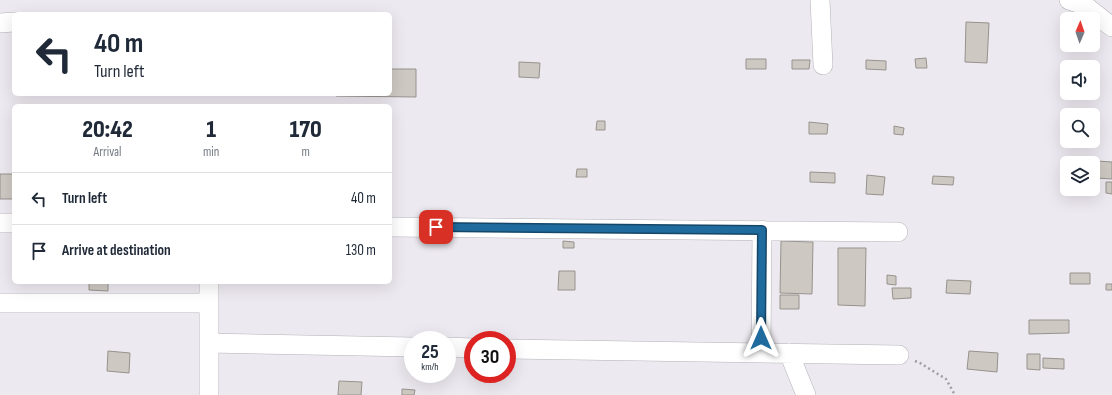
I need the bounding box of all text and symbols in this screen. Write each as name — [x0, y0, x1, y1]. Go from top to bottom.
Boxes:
north arrow — [1060, 12, 1100, 52]
map controls — [1060, 12, 1100, 196]
text: 40 m — [94, 27, 143, 60]
icon: left — [28, 28, 80, 80]
button: sound — [1060, 60, 1100, 100]
text: Turn left — [94, 61, 145, 82]
button: search — [1060, 108, 1100, 148]
text: 20:42 — [82, 115, 133, 144]
text: 1 — [206, 115, 216, 144]
text: 170 — [290, 115, 322, 144]
text: Arrival — [94, 144, 121, 160]
text: min — [203, 144, 219, 160]
text: m — [301, 144, 310, 160]
button: layers — [1060, 156, 1100, 196]
icon: left — [28, 188, 50, 210]
text: Turn left — [62, 189, 107, 208]
text: 40 m — [351, 189, 376, 208]
pin — [419, 210, 453, 244]
icon: arrive — [425, 216, 447, 238]
icon: arrive — [28, 240, 50, 262]
text: Arrive at destination — [62, 241, 171, 260]
text: 130 m — [346, 241, 376, 260]
position arrow — [740, 317, 782, 359]
speed limit sign: 30 — [464, 331, 516, 383]
text: 25 — [421, 340, 439, 364]
text: km/h — [421, 361, 439, 373]

